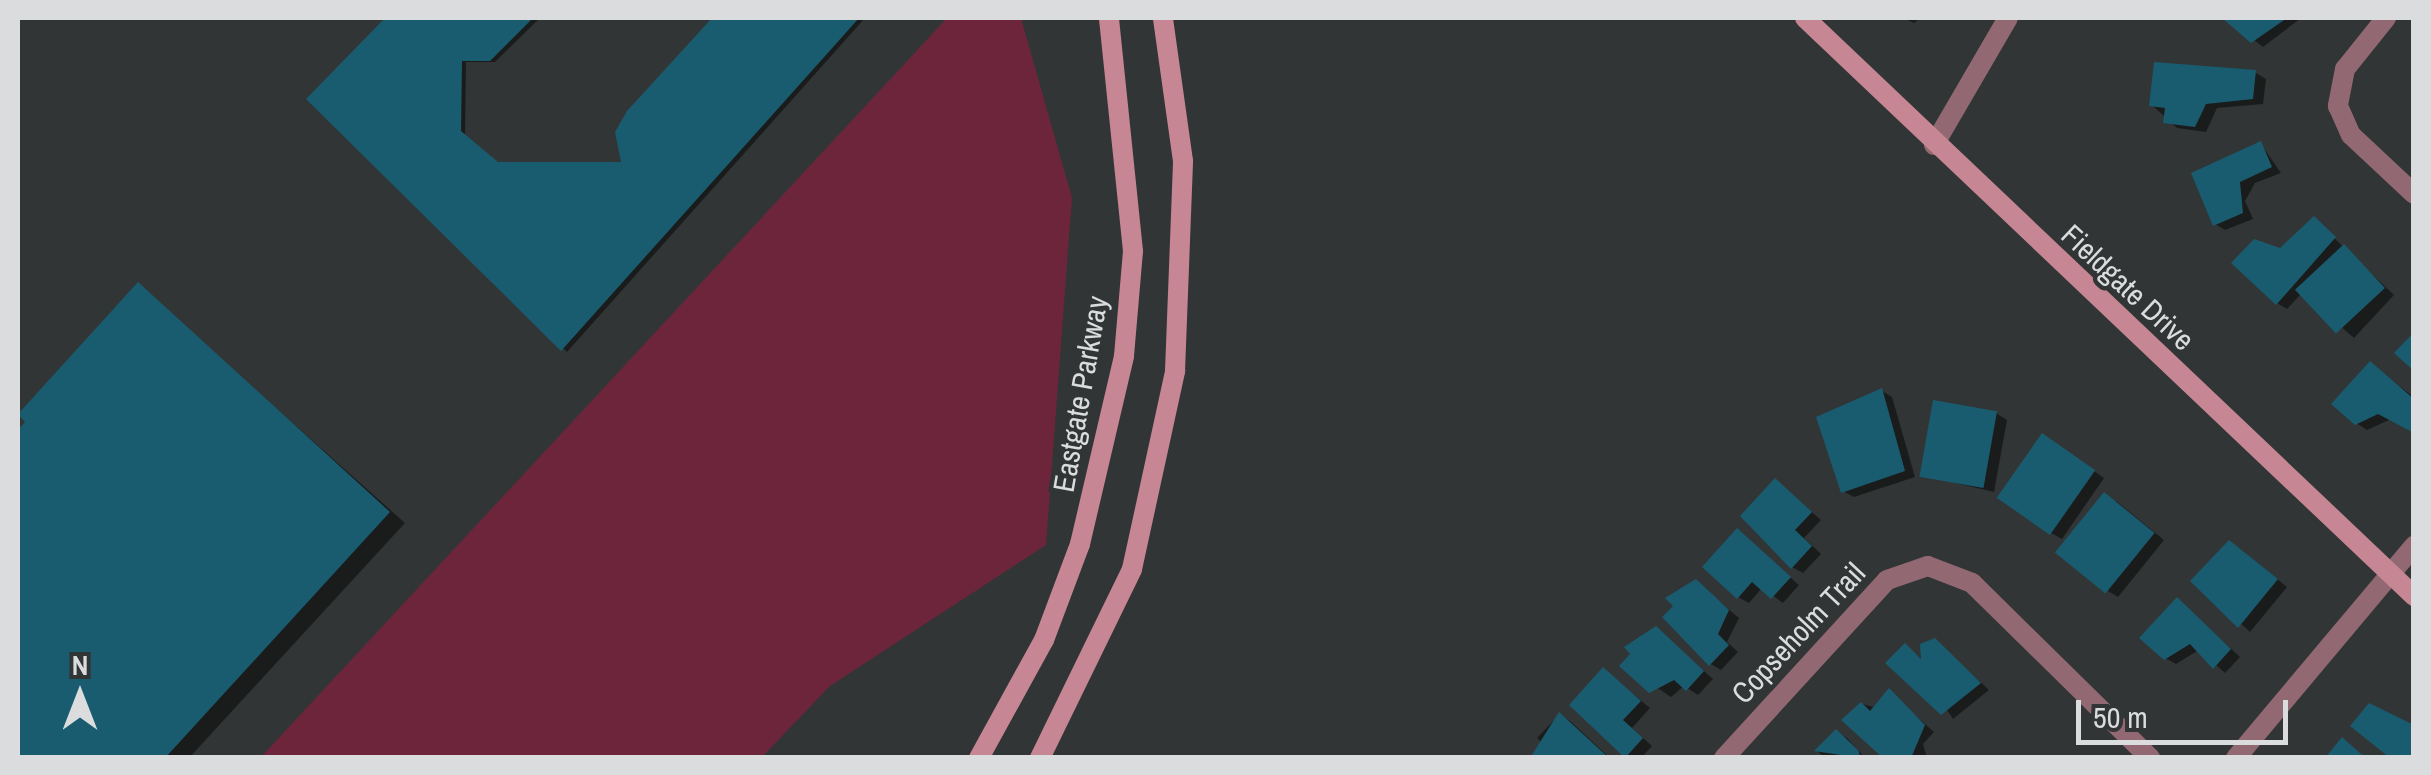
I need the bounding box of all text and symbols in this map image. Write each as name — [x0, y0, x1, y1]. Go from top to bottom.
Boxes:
street label: Fieldgate Drive — [2054, 216, 2202, 358]
street label: Eastgate Parkway — [1045, 293, 1115, 495]
street label: Copseholm Trail — [1724, 555, 1872, 711]
north arrow — [30, 645, 130, 745]
text: N — [72, 646, 88, 684]
scale bar — [2081, 680, 2294, 742]
text: 50 m — [2093, 697, 2148, 737]

